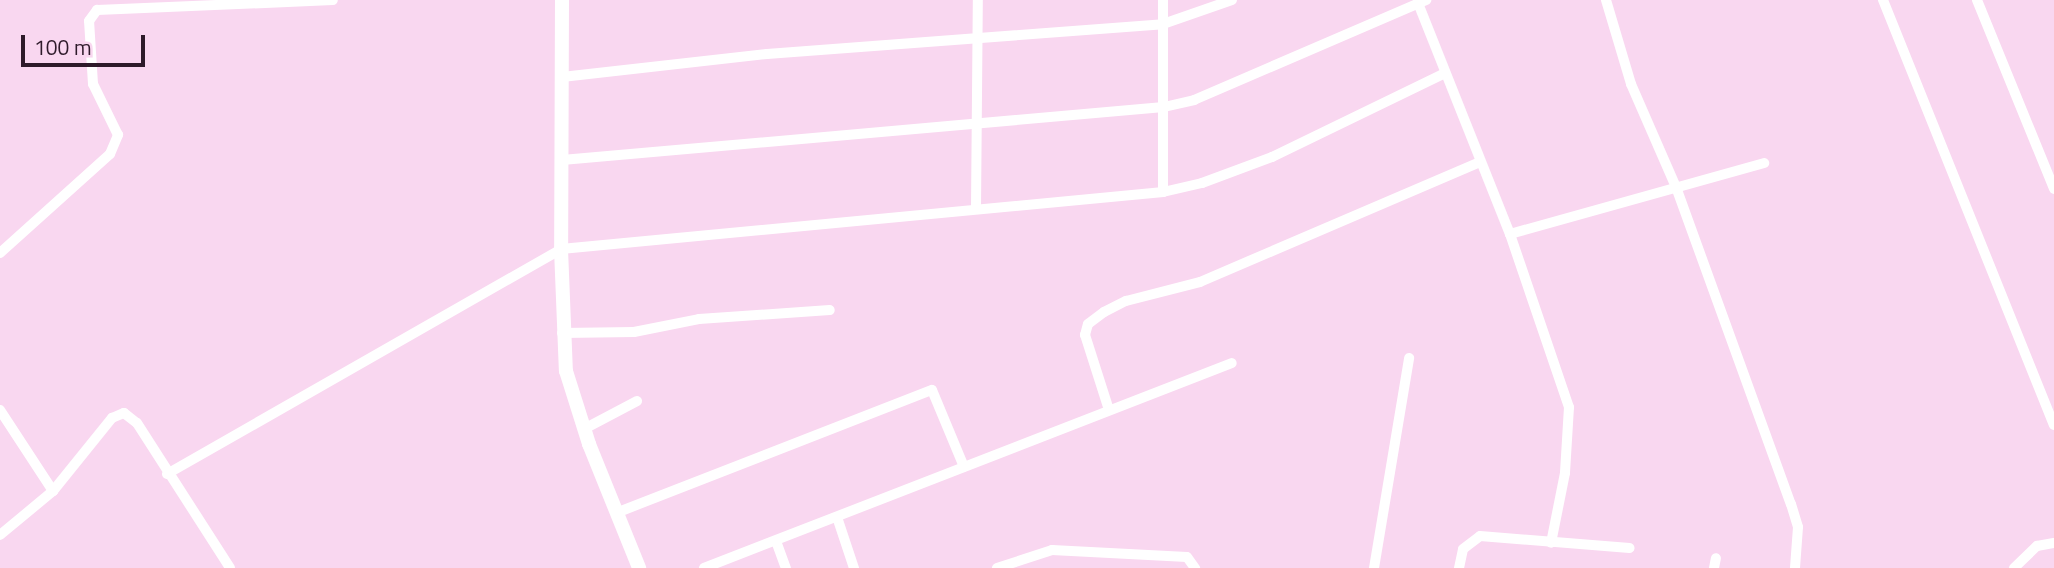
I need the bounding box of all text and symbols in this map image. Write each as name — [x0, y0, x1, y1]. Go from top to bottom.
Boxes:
scale bar — [24, 21, 149, 65]
text: 100 m — [34, 31, 91, 63]

